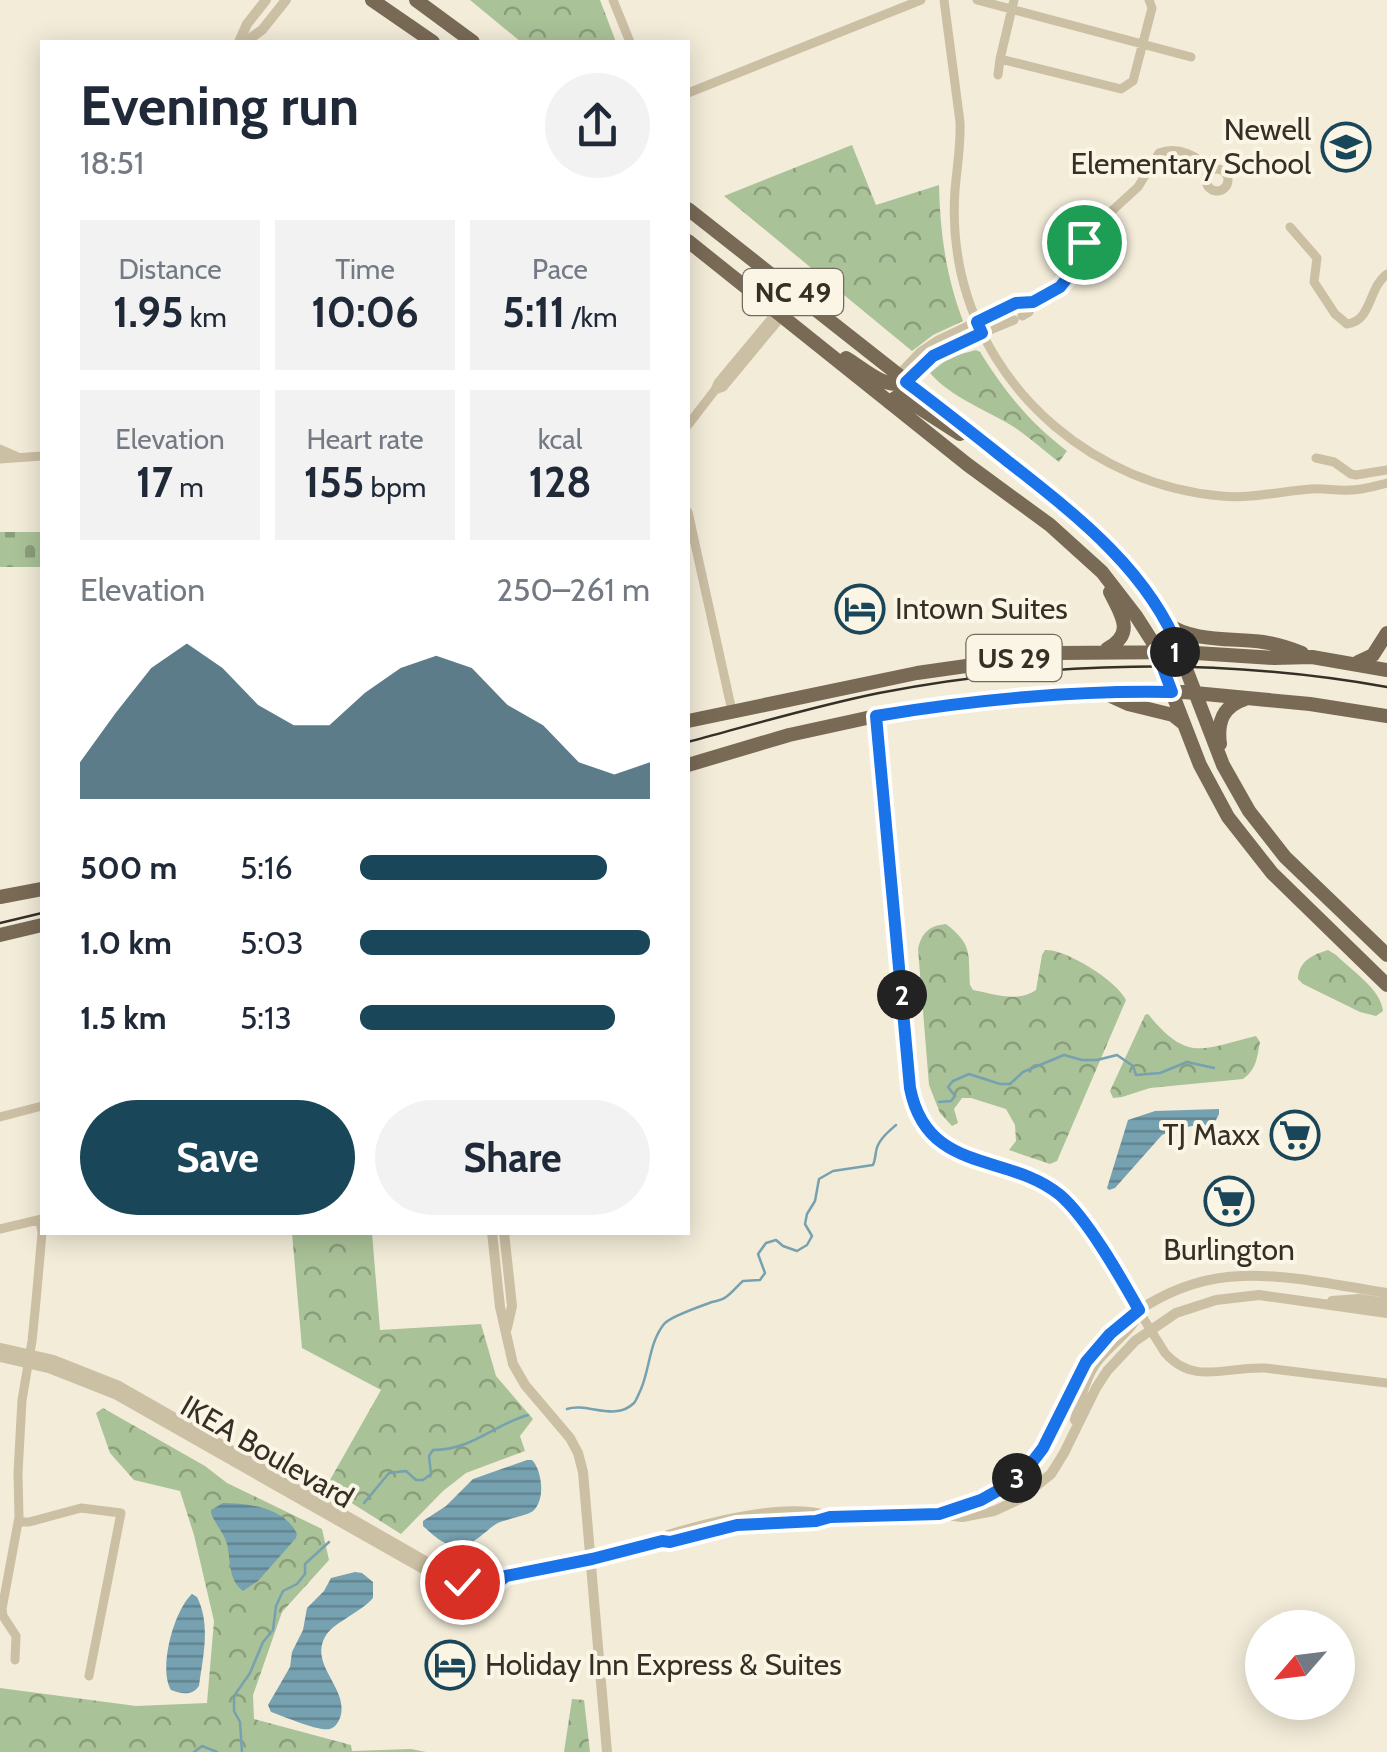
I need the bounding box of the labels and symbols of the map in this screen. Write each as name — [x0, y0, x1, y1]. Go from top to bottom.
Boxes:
place label: Newell Elementary School — [1071, 111, 1311, 182]
school or university icon: Newell Elementary School — [1320, 121, 1372, 173]
pin — [1042, 200, 1127, 285]
road number: NC 49 — [743, 269, 843, 315]
hotel icon: Intown Suites — [834, 583, 886, 635]
place label: Intown Suites — [895, 590, 1068, 627]
pin: 1 — [1150, 627, 1200, 677]
road number: US 29 — [966, 635, 1062, 681]
pin: 2 — [877, 970, 927, 1020]
supermarket icon: TJ Maxx — [1269, 1109, 1321, 1161]
place label: TJ Maxx — [1163, 1116, 1260, 1153]
supermarket icon: Burlington — [1203, 1175, 1255, 1227]
place label: Burlington — [1163, 1231, 1295, 1268]
street label: IKEA Boulevard — [174, 1387, 360, 1516]
pin: 3 — [992, 1453, 1042, 1503]
pin — [420, 1540, 505, 1625]
north arrow — [1245, 1610, 1355, 1720]
hotel icon: Holiday Inn Express & Suites — [424, 1639, 476, 1691]
place label: Holiday Inn Express & Suites — [485, 1646, 842, 1683]

